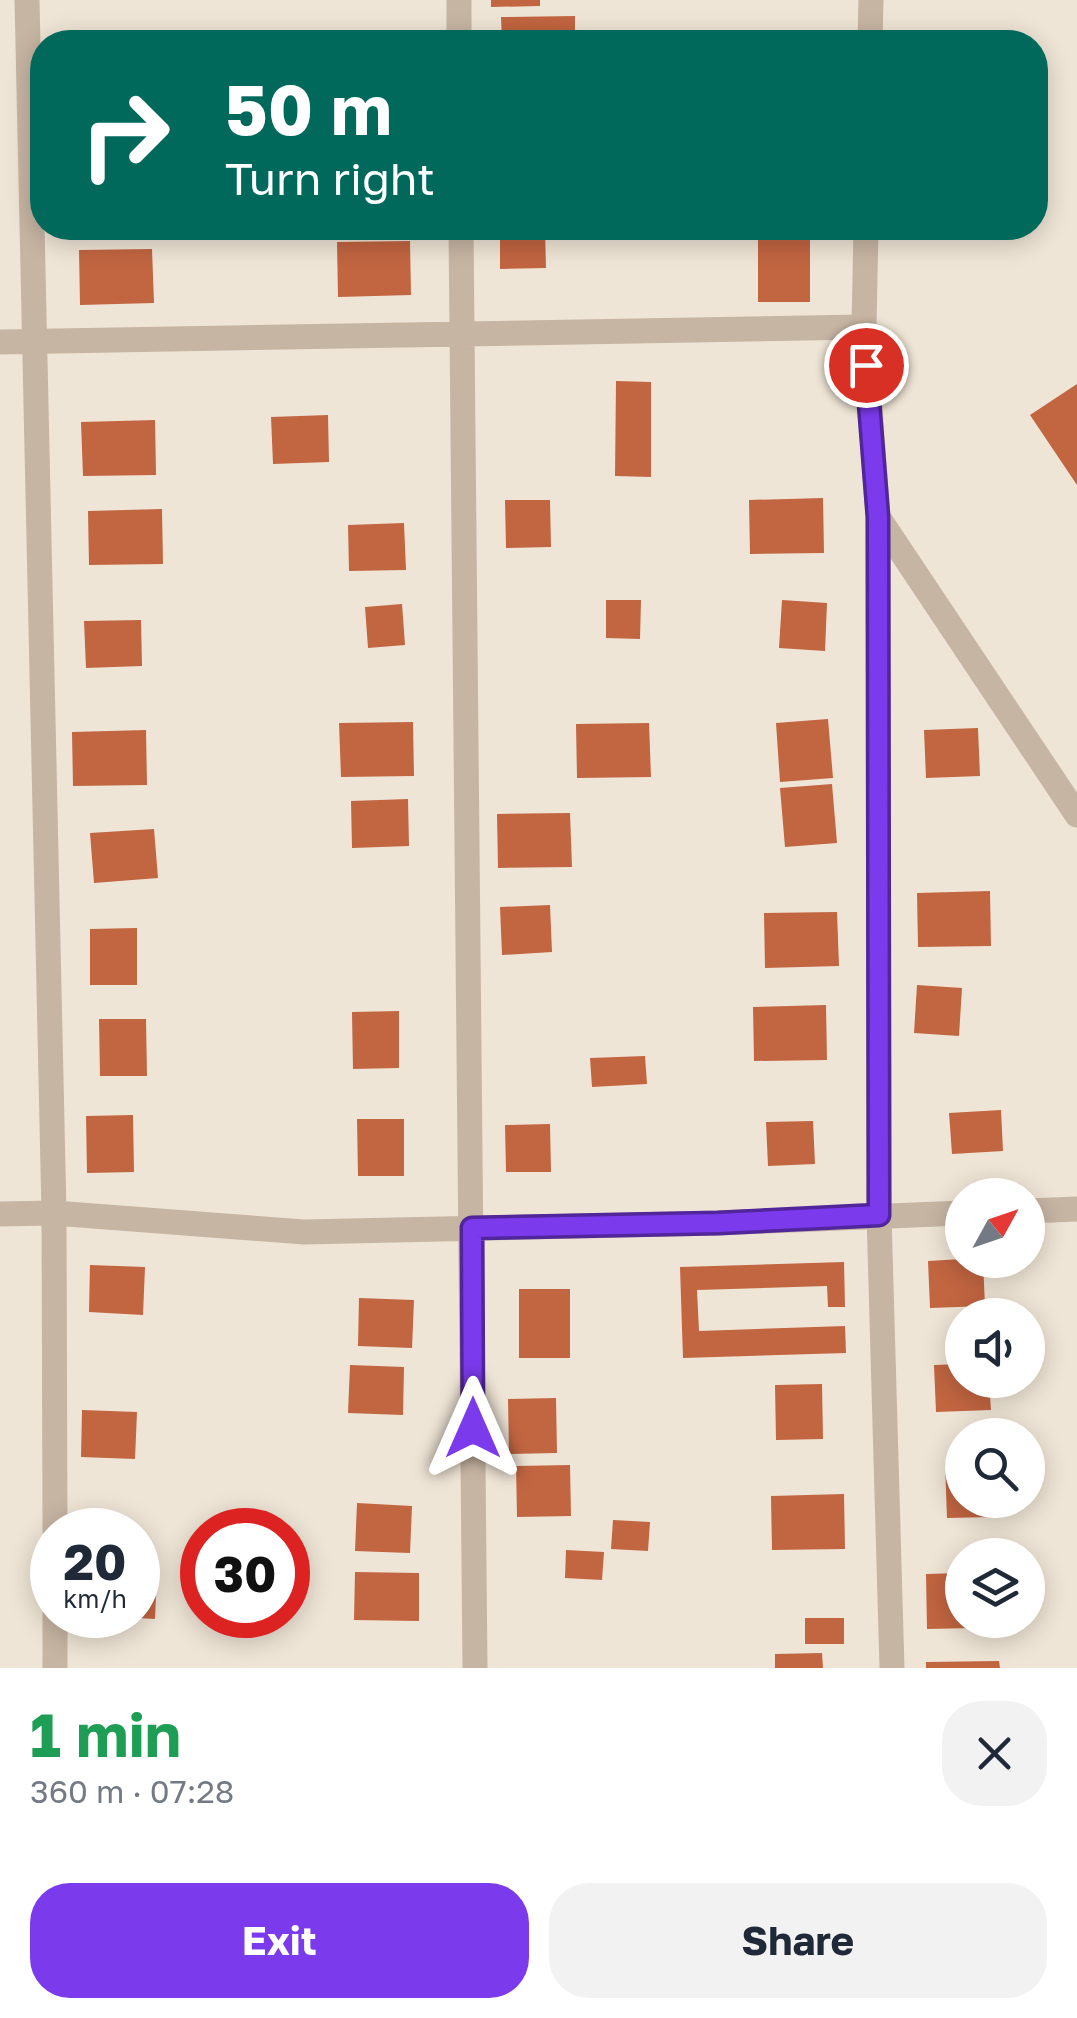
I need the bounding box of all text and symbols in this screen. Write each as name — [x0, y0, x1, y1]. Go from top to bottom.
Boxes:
text: 50 m — [225, 66, 392, 150]
icon: right — [60, 70, 190, 200]
text: Turn right — [225, 151, 435, 205]
pin — [824, 323, 909, 408]
icon: arrive — [839, 338, 894, 393]
north arrow — [945, 1178, 1045, 1278]
map controls — [945, 1178, 1045, 1638]
button: sound — [945, 1298, 1045, 1398]
position arrow — [421, 1376, 525, 1480]
button: search — [945, 1418, 1045, 1518]
speed limit sign: 30 — [180, 1508, 310, 1638]
text: 20 — [63, 1531, 126, 1591]
button: layers — [945, 1538, 1045, 1638]
text: km/h — [63, 1583, 127, 1614]
text: 1 min — [30, 1698, 181, 1770]
button: close — [942, 1701, 1047, 1806]
text: 360 m · 07:28 — [30, 1772, 234, 1810]
button: Exit — [30, 1883, 529, 1998]
button: Share — [549, 1883, 1047, 1998]

